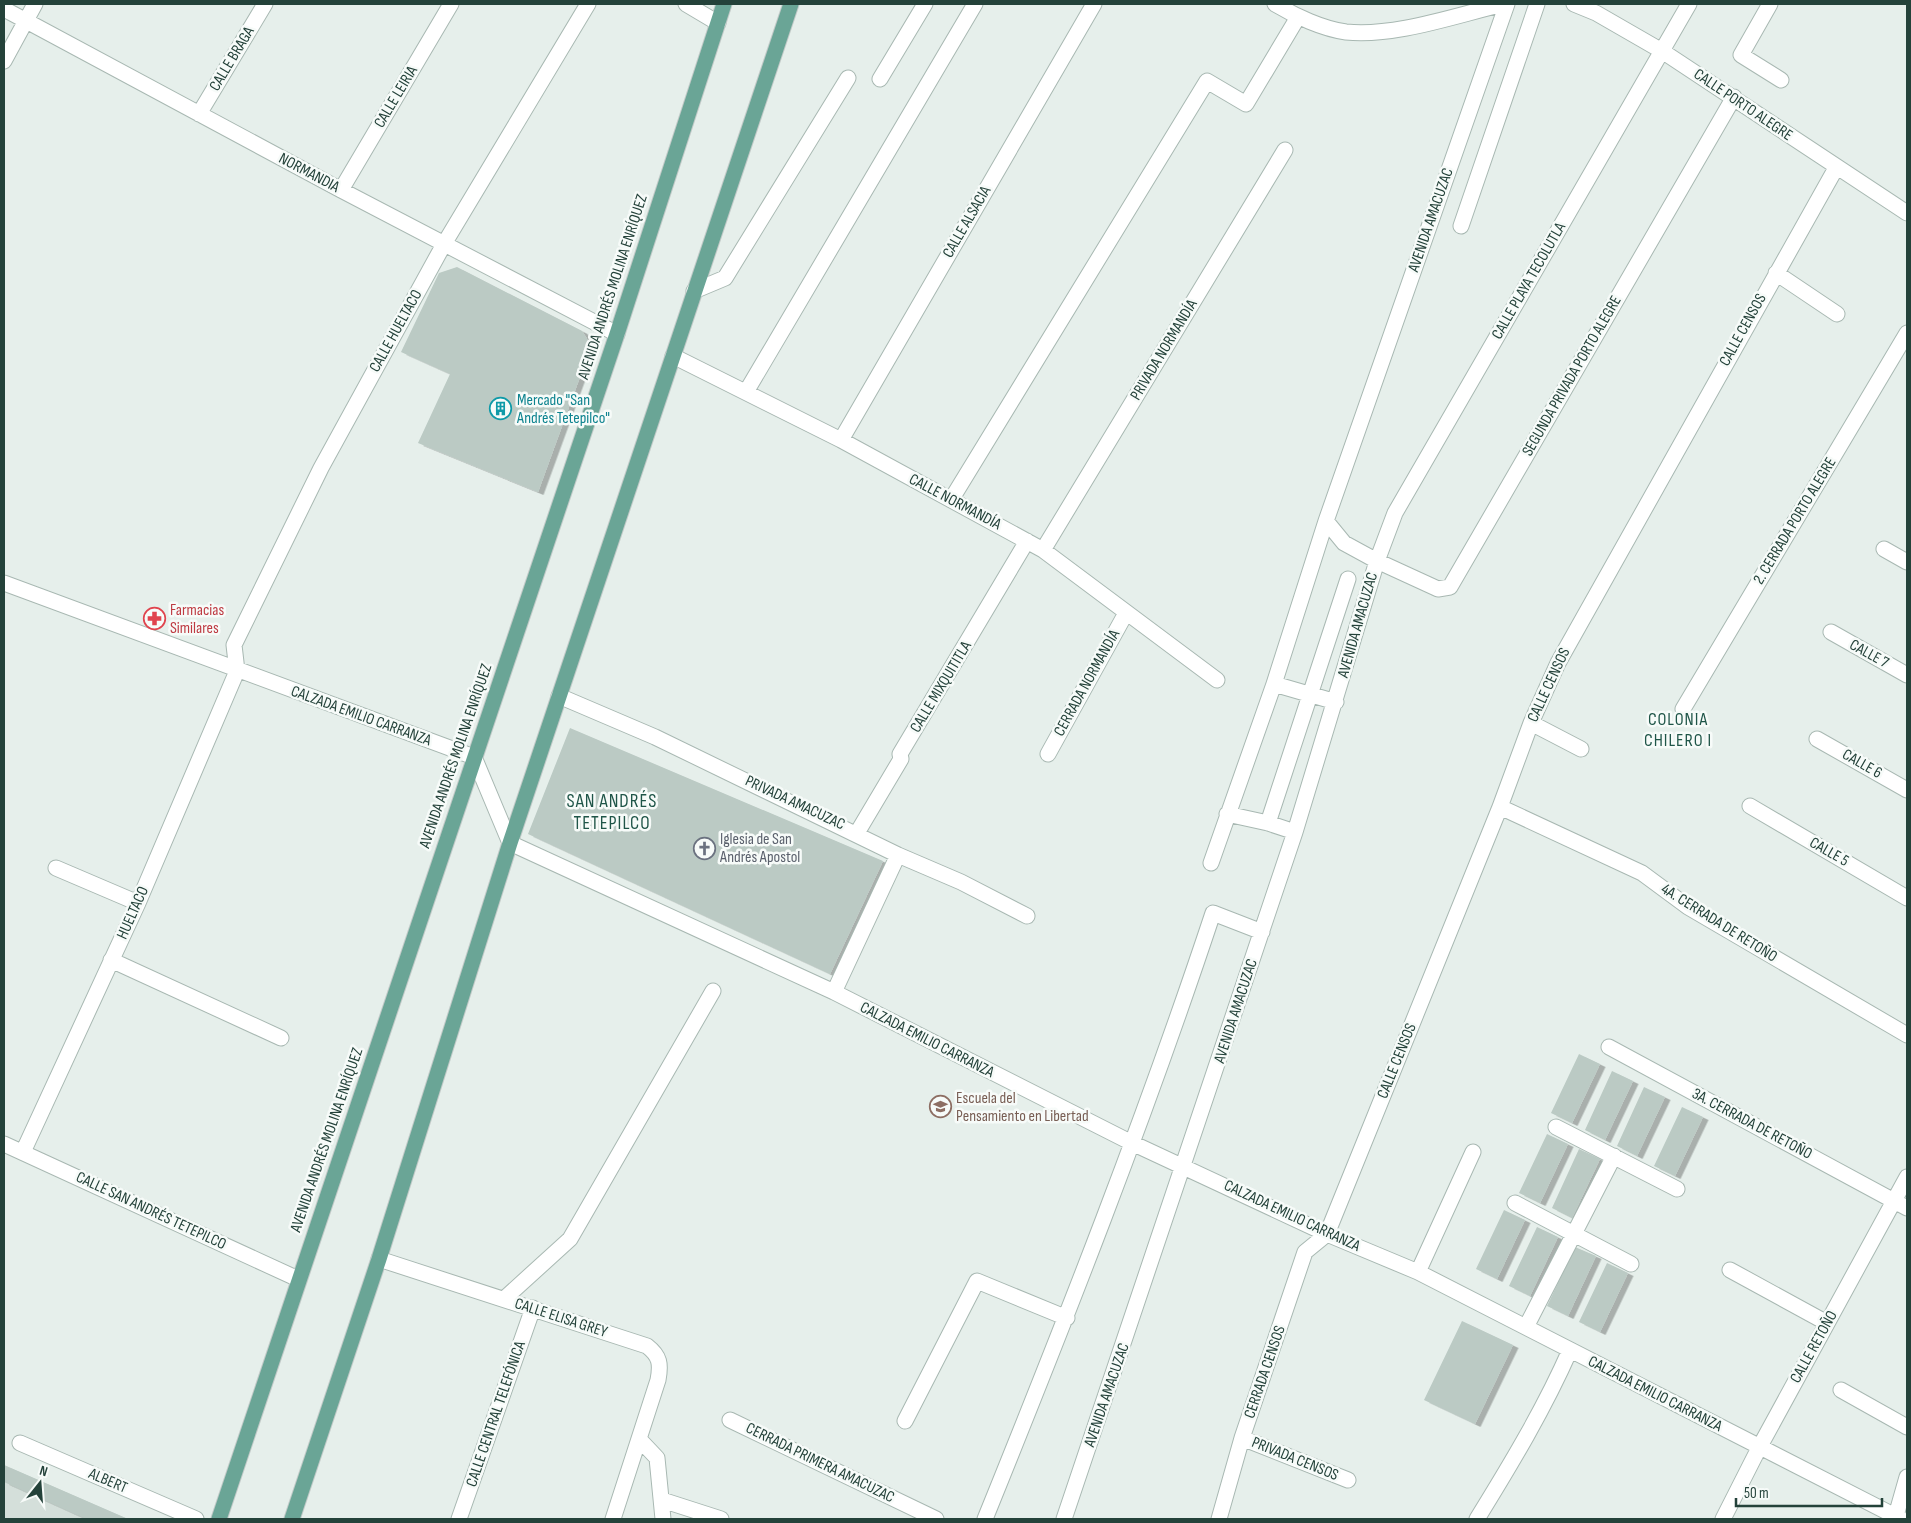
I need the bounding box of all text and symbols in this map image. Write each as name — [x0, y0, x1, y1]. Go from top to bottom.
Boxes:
street label: CALLE BRAGA — [205, 23, 259, 95]
street label: CALLE LEIRIA — [370, 62, 422, 131]
street label: CALLE PORTO ALEGRE — [1690, 65, 1796, 145]
street label: NORMANDIA — [275, 149, 343, 197]
street label: AVENIDA AMACUZAC — [1404, 165, 1458, 275]
street label: CALLE ALSACIA — [939, 183, 995, 261]
street label: AVENIDA ANDRÉS MOLINA ENRÍQUEZ — [574, 192, 652, 383]
street label: CALLE PLAYA TECOLUTLA — [1488, 219, 1570, 343]
street label: CALLE HUELTACO — [366, 286, 426, 376]
street label: CALLE CENSOS — [1715, 290, 1771, 369]
street label: SEGUNDA PRIVADA PORTO ALEGRE — [1518, 292, 1626, 460]
street label: PRIVADA NORMANDÍA — [1127, 296, 1202, 404]
place label: Mercado "San Andrés Tetepilco" — [516, 391, 610, 428]
building icon: Mercado "San Andrés Tetepilco" — [489, 397, 513, 421]
street label: 2. CERRADA PORTO ALEGRE — [1750, 454, 1840, 588]
street label: CALLE NORMANDÍA — [906, 470, 1004, 534]
street label: AVENIDA AMACUZAC — [1334, 570, 1382, 681]
place label: Farmacias Similares — [170, 601, 224, 638]
pharmacy icon: Farmacias Similares — [142, 607, 166, 631]
street label: CERRADA NORMANDÍA — [1050, 626, 1124, 740]
street label: CALLE 7 — [1846, 636, 1892, 673]
street label: CALLE MIXQUITITLA — [906, 638, 976, 736]
street label: CALLE CENSOS — [1524, 645, 1574, 725]
street label: AVENIDA ANDRÉS MOLINA ENRÍQUEZ — [415, 661, 497, 851]
street label: CALZADA EMILIO CARRANZA — [288, 682, 434, 750]
district label: COLONIA CHILERO I — [1644, 709, 1712, 751]
street label: CALLE 6 — [1839, 745, 1885, 783]
street label: PRIVADA AMACUZAC — [742, 772, 848, 835]
district label: SAN ANDRÉS TETEPILCO — [567, 790, 657, 835]
place label: Iglesia de San Andrés Apostol — [719, 830, 800, 867]
street label: CALLE 5 — [1806, 833, 1852, 871]
church icon: Iglesia de San Andrés Apostol — [692, 836, 716, 860]
street label: 4A. CERRADA DE RETOÑO — [1657, 880, 1781, 966]
street label: HUELTACO — [113, 884, 153, 942]
street label: AVENIDA AMACUZAC — [1210, 956, 1262, 1066]
street label: CALZADA EMILIO CARRANZA — [857, 998, 997, 1082]
street label: CALLE CENSOS — [1373, 1020, 1421, 1101]
street label: AVENIDA ANDRÉS MOLINA ENRÍQUEZ — [286, 1045, 368, 1235]
street label: 3A. CERRADA DE RETOÑO — [1689, 1084, 1815, 1164]
place label: Escuela del Pensamiento en Libertad — [956, 1089, 1089, 1126]
school or university icon: Escuela del Pensamiento en Libertad — [928, 1095, 952, 1119]
street label: CALLE SAN ANDRÉS TETEPILCO — [73, 1168, 229, 1254]
street label: CALZADA EMILIO CARRANZA — [1221, 1176, 1363, 1256]
street label: CALLE ELISA GREY — [512, 1294, 610, 1342]
street label: CALLE RETOÑO — [1786, 1307, 1842, 1386]
street label: CERRADA CENSOS — [1240, 1323, 1290, 1421]
street label: CALLE CENTRAL TELEFÓNICA — [462, 1339, 530, 1489]
street label: AVENIDA AMACUZAC — [1080, 1340, 1134, 1450]
street label: CALZADA EMILIO CARRANZA — [1585, 1352, 1725, 1436]
street label: CERRADA PRIMERA AMACUZAC — [743, 1419, 898, 1507]
street label: PRIVADA CENSOS — [1249, 1433, 1341, 1485]
north arrow — [15, 1458, 65, 1508]
text: N — [38, 1462, 50, 1480]
street label: ALBERT — [85, 1464, 131, 1498]
scale bar — [1736, 1476, 1882, 1508]
text: 50 m — [1744, 1484, 1769, 1503]

